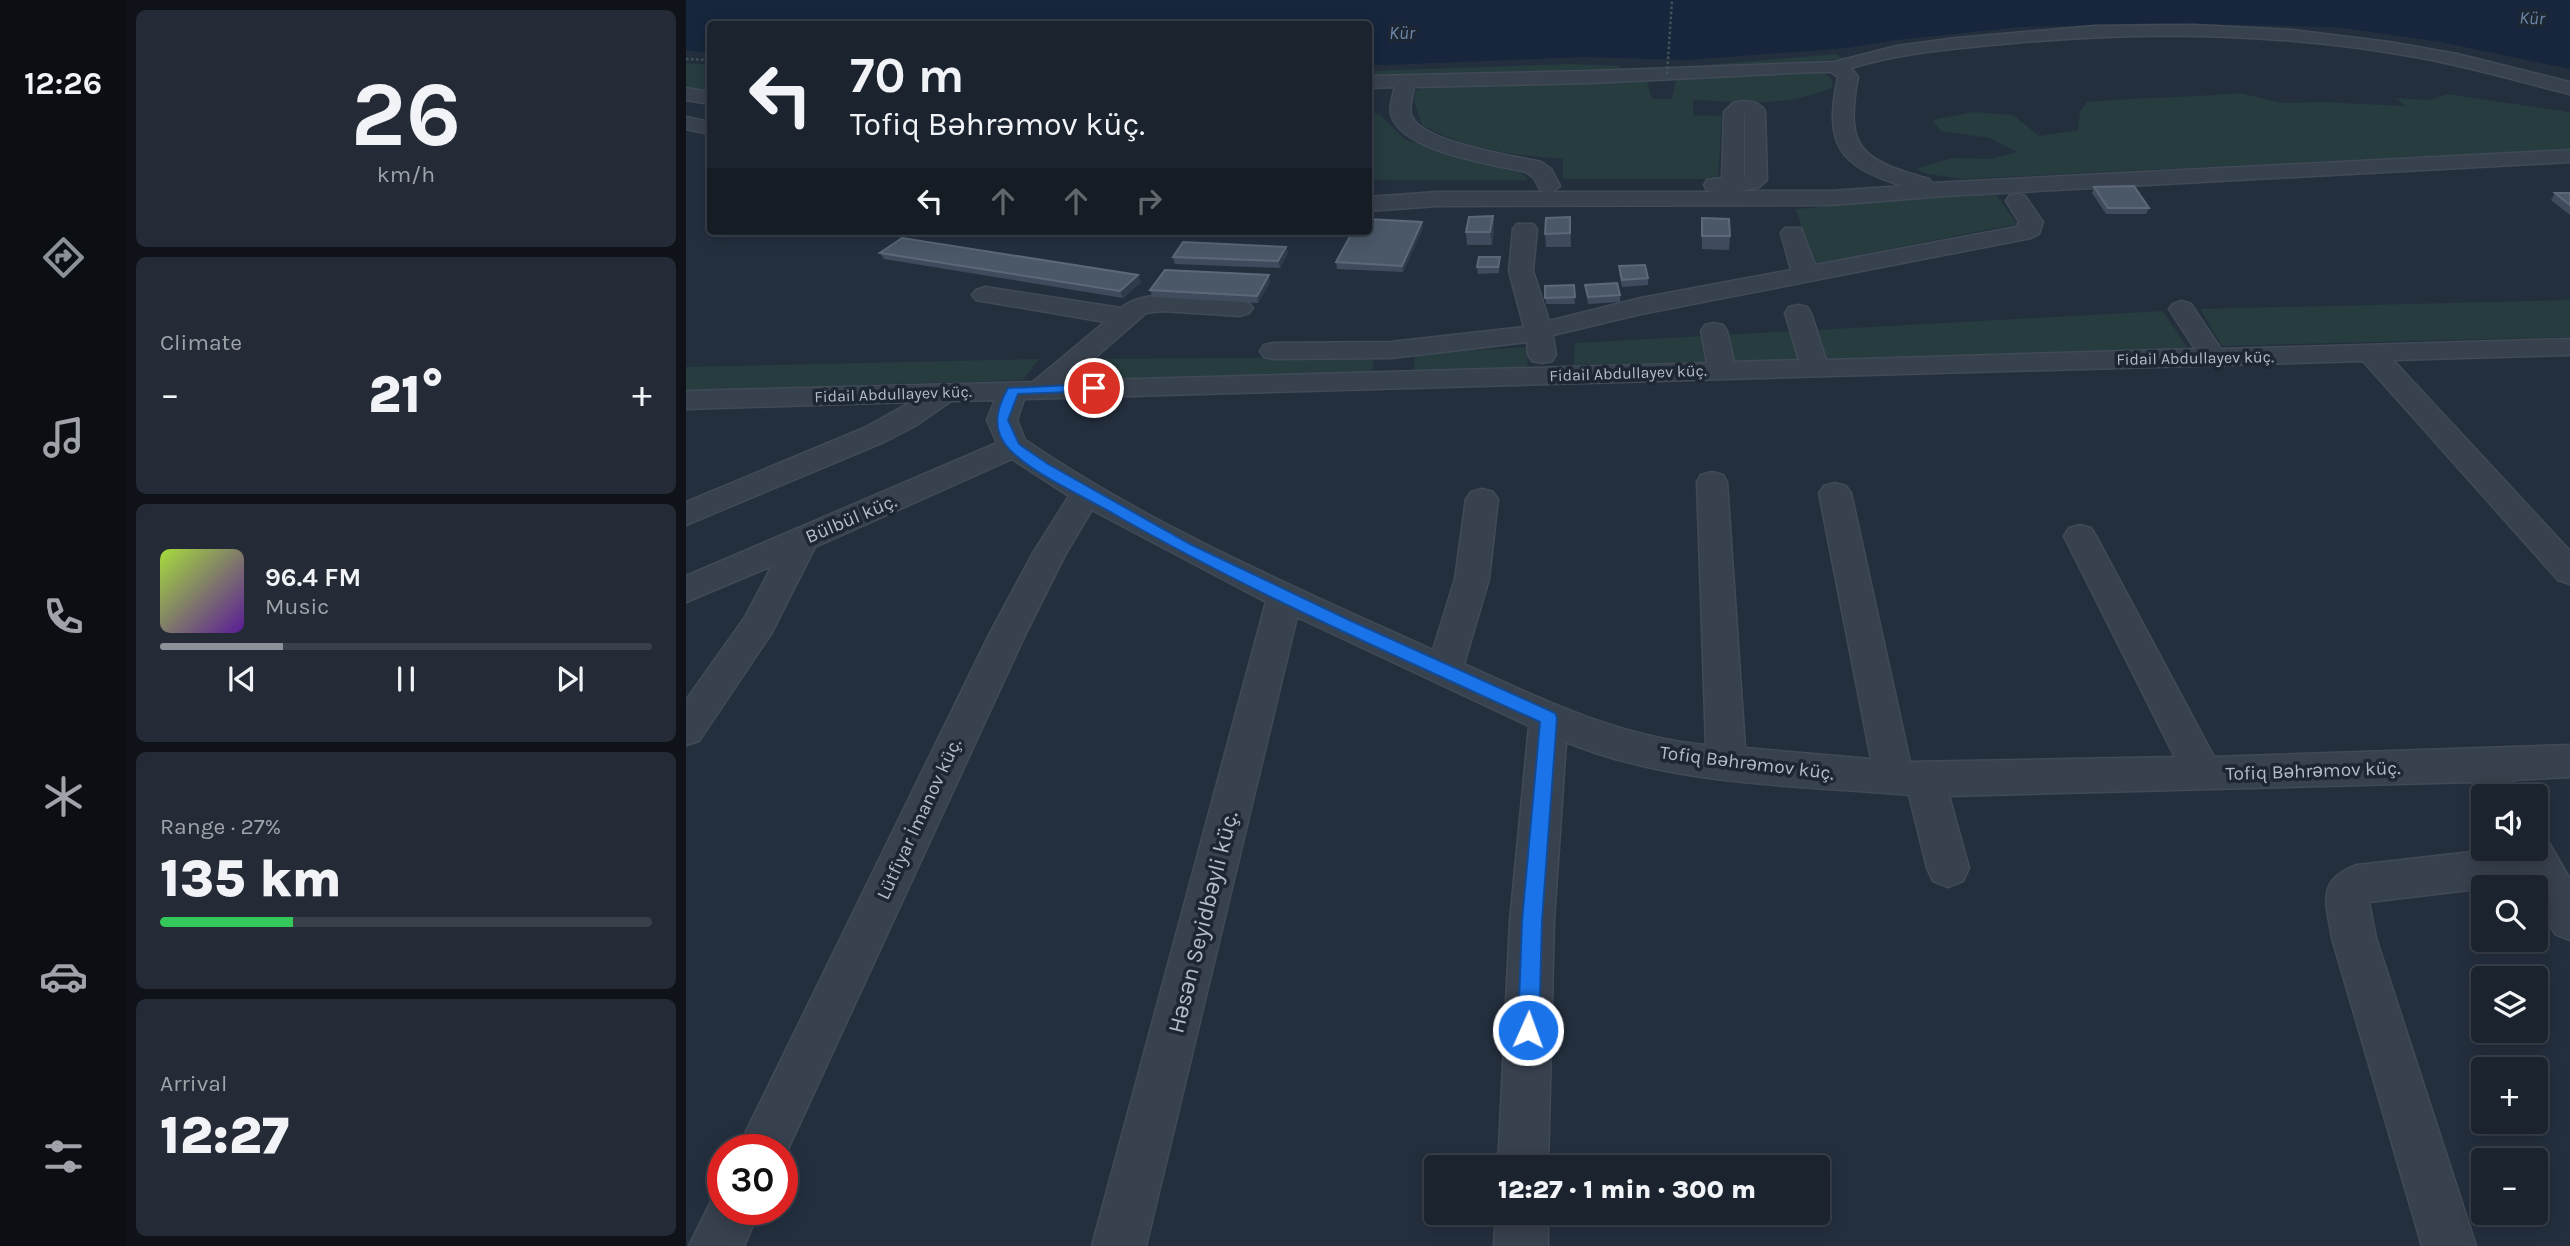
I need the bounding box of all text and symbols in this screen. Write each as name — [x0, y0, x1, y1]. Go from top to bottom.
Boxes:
water label: Kür — [2519, 7, 2546, 29]
water label: Kür — [1389, 22, 1416, 44]
text: 70 m — [850, 47, 964, 104]
icon: left — [735, 49, 826, 140]
text: 26 — [351, 62, 461, 168]
text: 12:26 — [24, 65, 102, 102]
text: Tofiq Bəhrəmov küç. — [850, 106, 1145, 143]
text: km/h — [377, 161, 435, 188]
icon: left — [911, 182, 949, 220]
icon: ahead — [984, 182, 1022, 220]
icon: ahead — [1057, 182, 1095, 220]
icon: right — [1130, 182, 1168, 220]
icon: directions — [39, 233, 88, 282]
text: Climate — [160, 329, 242, 356]
street label: Fidail Abdullayev küç. — [2116, 347, 2274, 369]
pin — [1064, 358, 1124, 418]
street label: Fidail Abdullayev küç. — [1549, 361, 1707, 385]
text: 21° — [368, 364, 444, 425]
icon: arrive — [1075, 369, 1113, 407]
text: − — [160, 372, 180, 417]
text: + — [632, 372, 652, 417]
street label: Fidail Abdullayev küç. — [814, 382, 972, 406]
icon: music — [39, 413, 88, 462]
street label: Bülbül küç. — [802, 490, 900, 548]
text: 96.4 FM — [265, 562, 361, 593]
icon: phone — [39, 592, 88, 641]
text: Music — [265, 593, 329, 620]
icon: previous — [223, 660, 261, 698]
icon: pause — [387, 660, 425, 698]
icon: next — [551, 660, 589, 698]
street label: Lütfiyar İmanov küç. — [872, 735, 966, 903]
street label: Tofiq Bəhrəmov küç. — [1659, 741, 1835, 785]
street label: Tofiq Bəhrəmov küç. — [2225, 757, 2401, 785]
icon: climate — [39, 772, 88, 821]
map controls — [2471, 784, 2548, 1225]
button: sound — [2471, 784, 2548, 861]
street label: Həsən Seyidbəyli küç. — [1162, 808, 1244, 1036]
text: Range · 27% — [160, 813, 281, 840]
text: 135 km — [160, 848, 342, 909]
button: search — [2471, 875, 2548, 952]
icon: car — [39, 952, 88, 1001]
button: layers — [2471, 966, 2548, 1043]
position arrow — [1491, 993, 1565, 1067]
button: + — [2471, 1057, 2548, 1134]
text: Arrival — [160, 1070, 227, 1097]
text: 12:27 — [160, 1105, 289, 1166]
icon: filters — [39, 1132, 88, 1181]
speed limit sign: 30 — [707, 1134, 798, 1225]
button: − — [2471, 1148, 2548, 1225]
text: 12:27 · 1 min · 300 m — [1498, 1174, 1756, 1205]

